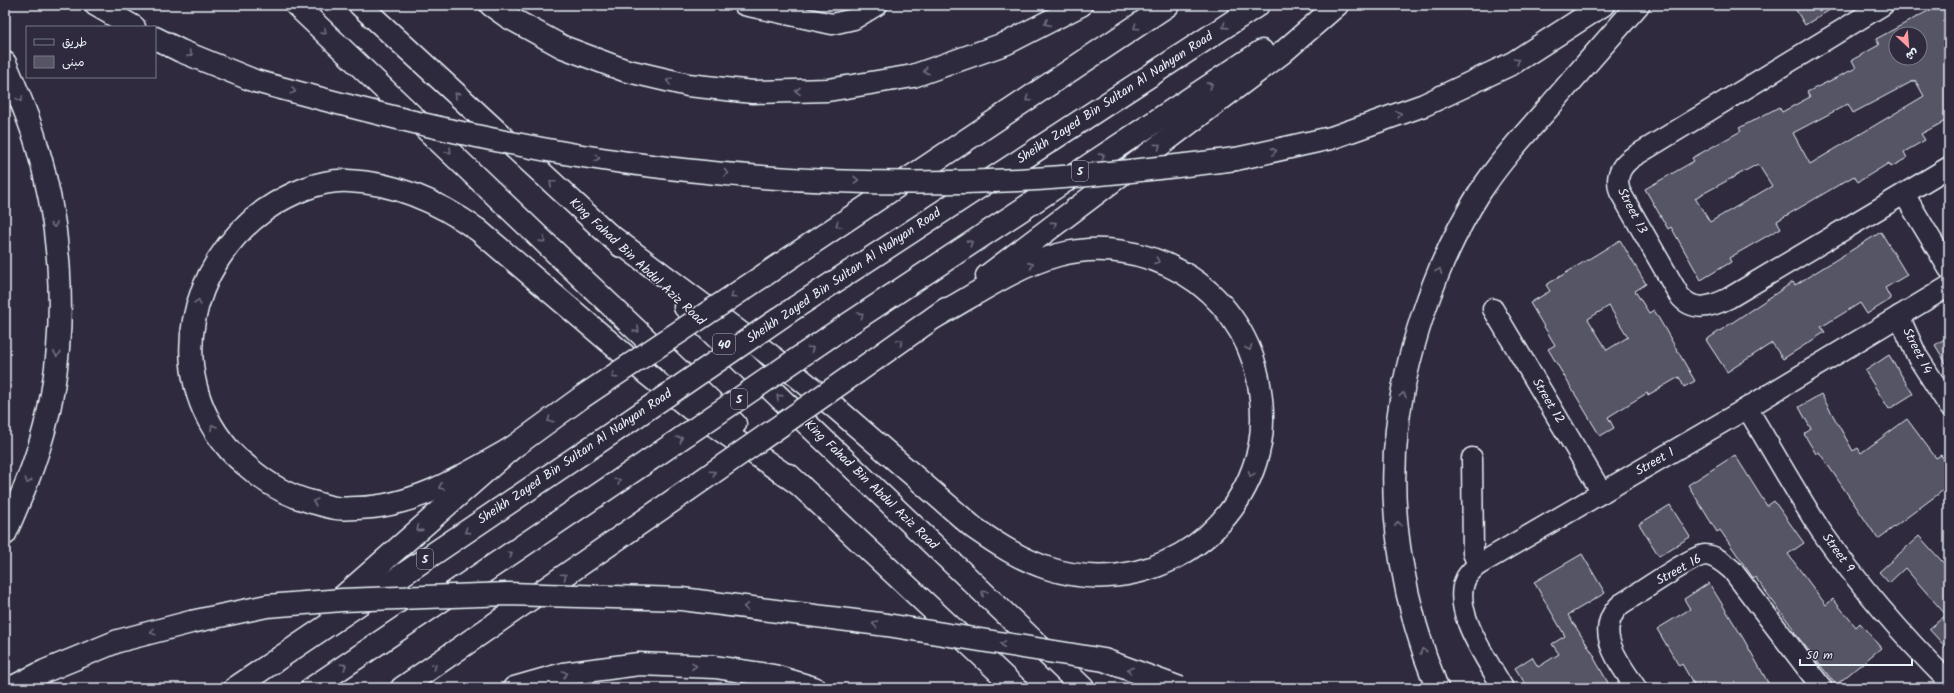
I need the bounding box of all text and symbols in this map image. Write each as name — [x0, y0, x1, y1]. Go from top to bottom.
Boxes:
one-way arrow — [1043, 18, 1051, 26]
one-way arrow — [1222, 21, 1229, 29]
one-way arrow — [1133, 22, 1140, 30]
legend — [26, 26, 156, 78]
street label: Sheikh Zayed Bin Sultan Al Nahyan Road — [1013, 26, 1218, 170]
north arrow — [1888, 26, 1928, 66]
one-way arrow — [319, 27, 327, 35]
text: طريق — [62, 33, 87, 52]
text: ش — [1903, 43, 1921, 65]
one-way arrow — [187, 50, 194, 58]
text: مبنى — [62, 53, 85, 72]
one-way arrow — [1513, 58, 1520, 65]
one-way arrow — [923, 67, 930, 75]
one-way arrow — [666, 77, 672, 85]
one-way arrow — [1206, 82, 1213, 90]
one-way arrow — [289, 86, 296, 95]
one-way arrow — [795, 87, 801, 95]
one-way arrow — [454, 92, 462, 99]
one-way arrow — [1025, 94, 1032, 101]
one-way arrow — [15, 96, 24, 103]
one-way arrow — [1395, 110, 1402, 119]
one-way arrow — [1153, 143, 1160, 150]
one-way arrow — [444, 146, 452, 153]
one-way arrow — [1271, 147, 1277, 155]
one-way arrow — [594, 153, 600, 162]
one-way arrow — [1098, 154, 1105, 161]
road number: 5 — [1072, 161, 1088, 181]
one-way arrow — [723, 168, 729, 177]
one-way arrow — [853, 176, 859, 184]
one-way arrow — [550, 180, 557, 187]
street label: Street 13 — [1611, 184, 1653, 238]
street label: King Fahad Bin Abdul Aziz Road — [564, 193, 710, 331]
street label: Sheikh Zayed Bin Sultan Al Nahyan Road — [743, 203, 946, 349]
one-way arrow — [835, 221, 842, 228]
one-way arrow — [1050, 221, 1057, 229]
one-way arrow — [49, 222, 57, 228]
one-way arrow — [538, 235, 546, 243]
one-way arrow — [966, 241, 973, 248]
one-way arrow — [1154, 256, 1161, 264]
one-way arrow — [1026, 262, 1034, 270]
one-way arrow — [1435, 267, 1443, 274]
one-way arrow — [730, 291, 737, 298]
one-way arrow — [193, 298, 202, 305]
one-way arrow — [857, 313, 864, 320]
street label: Street 14 — [1896, 324, 1938, 378]
one-way arrow — [632, 325, 640, 333]
road number: 40 — [713, 334, 735, 354]
one-way arrow — [896, 339, 903, 347]
one-way arrow — [1244, 344, 1252, 351]
one-way arrow — [806, 347, 813, 354]
one-way arrow — [53, 351, 62, 357]
one-way arrow — [611, 371, 618, 378]
street label: Street 12 — [1526, 374, 1570, 428]
street label: Sheikh Zayed Bin Sultan Al Nahyan Road — [474, 384, 677, 530]
road number: 5 — [731, 389, 747, 409]
one-way arrow — [1398, 392, 1406, 398]
one-way arrow — [776, 394, 784, 402]
one-way arrow — [548, 415, 555, 422]
street label: King Fahad Bin Abdul Aziz Road — [799, 415, 943, 555]
one-way arrow — [211, 424, 218, 431]
one-way arrow — [676, 437, 683, 444]
street label: Street 1 — [1631, 442, 1679, 482]
one-way arrow — [708, 471, 715, 478]
one-way arrow — [1247, 471, 1256, 478]
one-way arrow — [24, 477, 33, 484]
one-way arrow — [614, 478, 621, 486]
one-way arrow — [437, 482, 445, 490]
one-way arrow — [311, 499, 318, 507]
one-way arrow — [1393, 521, 1402, 527]
one-way arrow — [416, 525, 424, 532]
one-way arrow — [464, 526, 471, 534]
street label: Street 9 — [1816, 529, 1860, 578]
road number: 5 — [417, 549, 433, 569]
street label: Street 16 — [1652, 549, 1706, 591]
one-way arrow — [506, 551, 513, 559]
one-way arrow — [560, 574, 567, 581]
one-way arrow — [981, 591, 989, 598]
one-way arrow — [743, 603, 749, 612]
one-way arrow — [872, 620, 878, 629]
one-way arrow — [150, 627, 157, 636]
one-way arrow — [1000, 640, 1007, 649]
scale bar — [1800, 641, 1912, 667]
text: 50 m — [1806, 646, 1833, 665]
one-way arrow — [1419, 648, 1428, 655]
one-way arrow — [691, 662, 697, 670]
one-way arrow — [340, 663, 347, 671]
one-way arrow — [430, 664, 437, 671]
one-way arrow — [1127, 666, 1134, 675]
one-way arrow — [562, 670, 568, 679]

